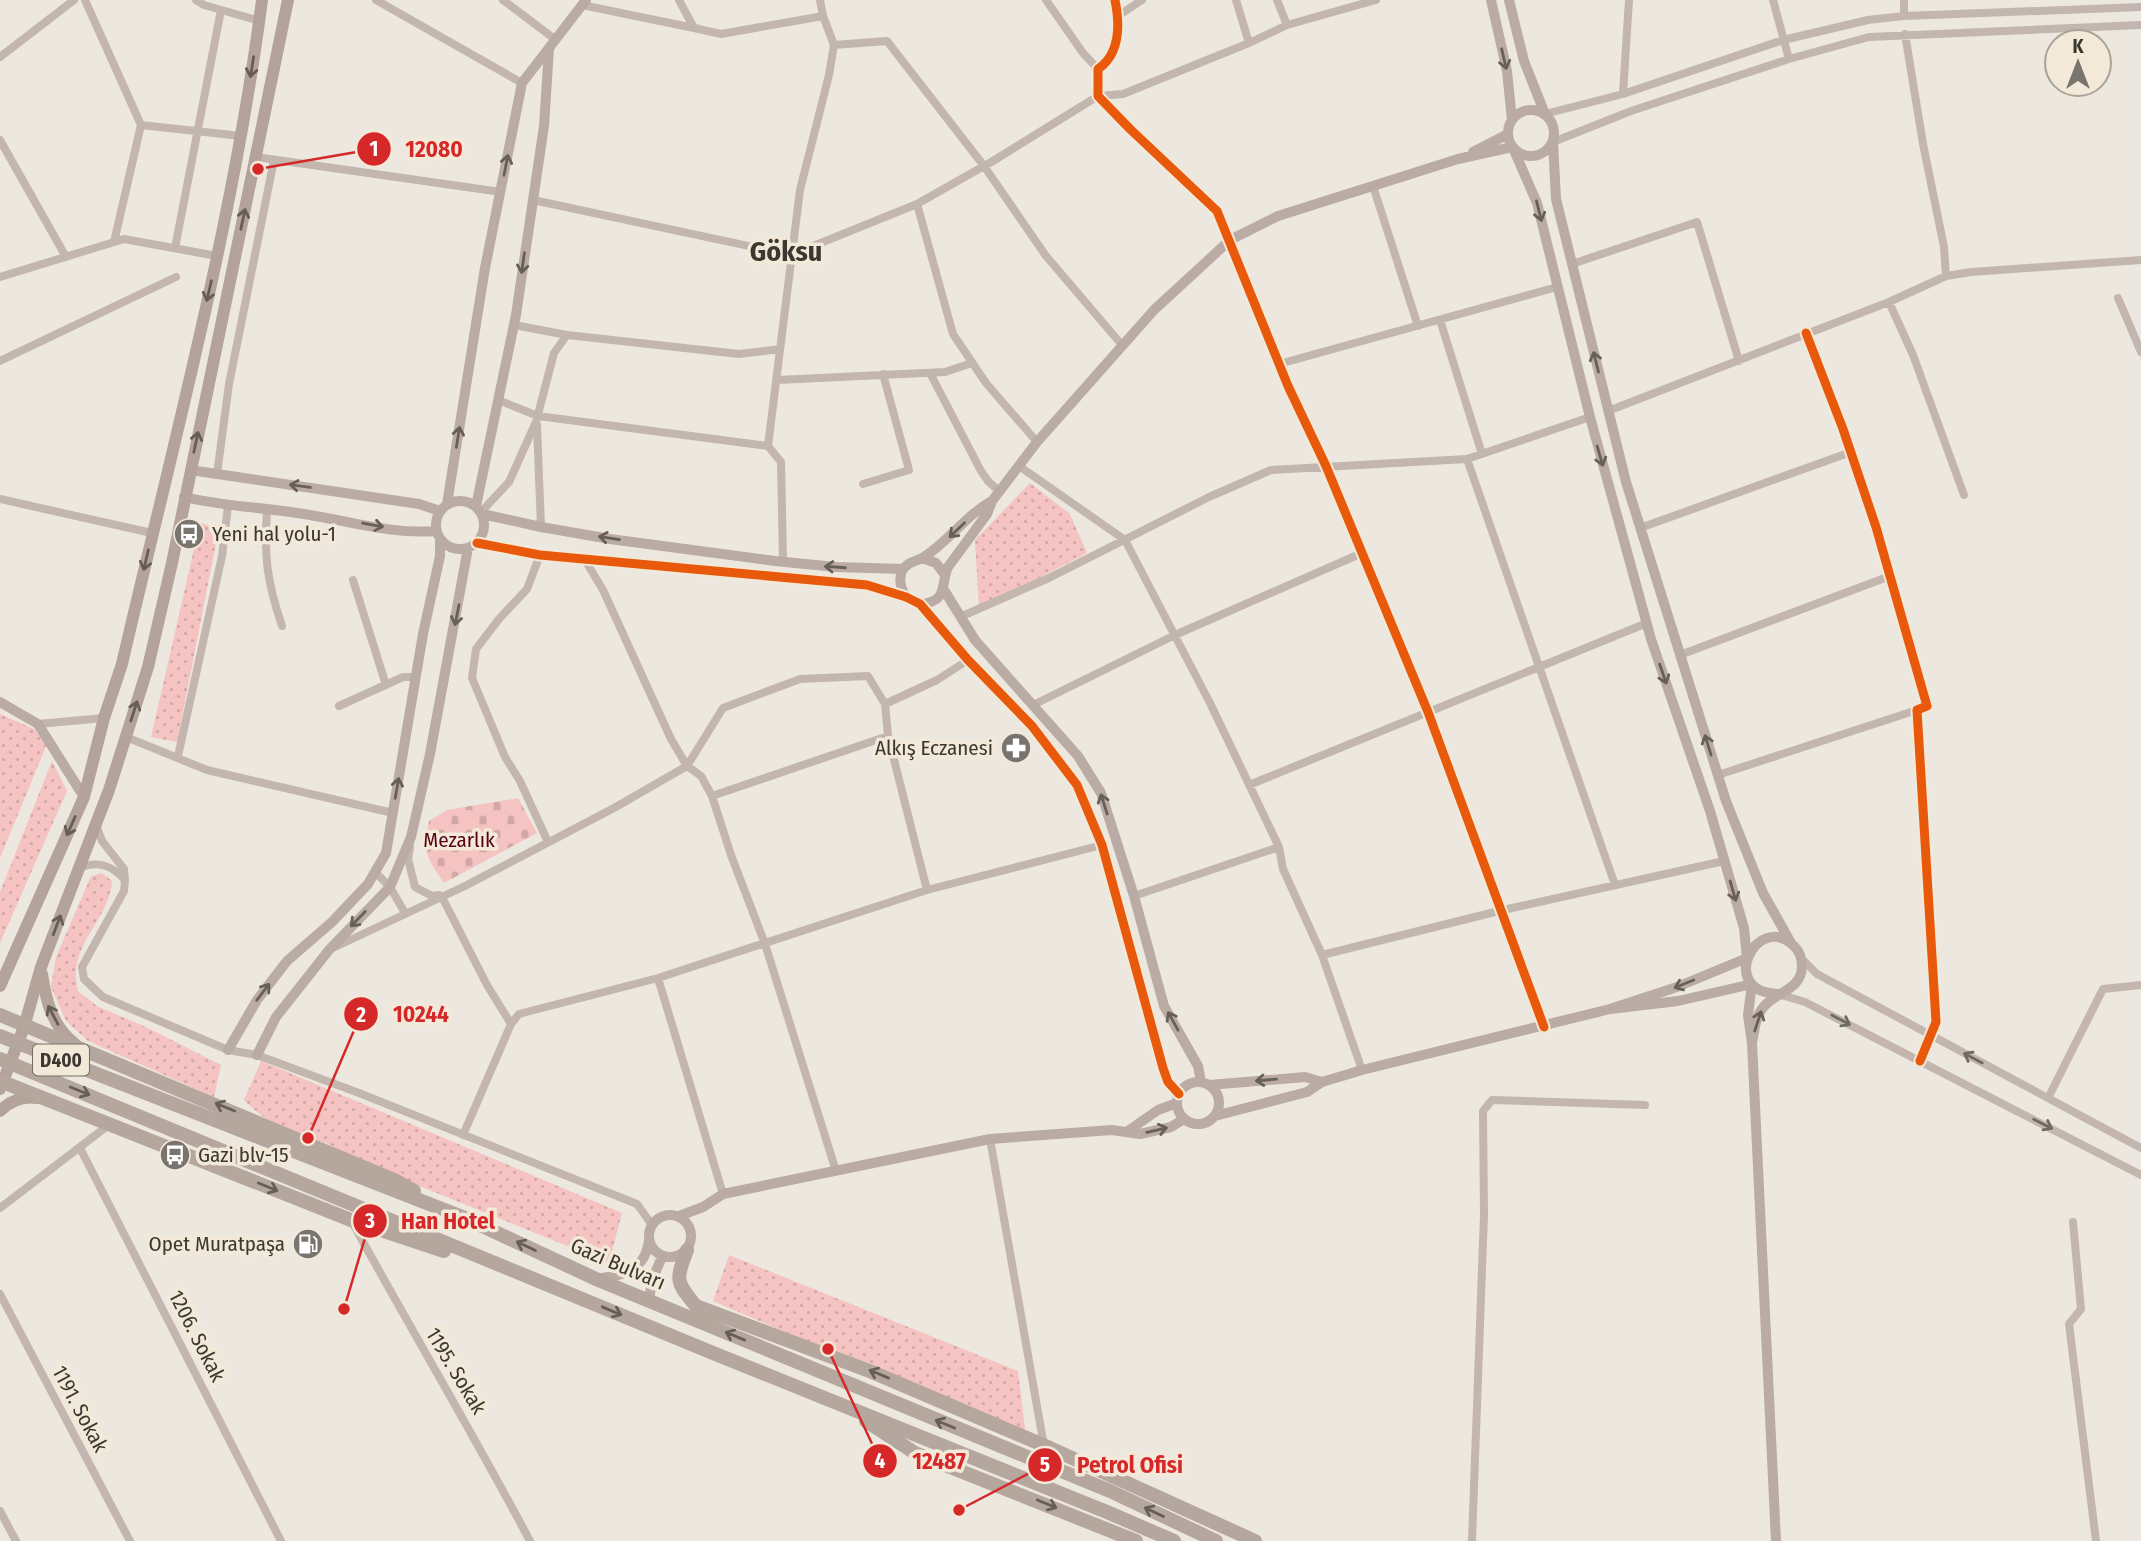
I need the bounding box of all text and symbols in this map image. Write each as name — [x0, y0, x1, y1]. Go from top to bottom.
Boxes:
north arrow — [2043, 28, 2113, 98]
text: K — [2072, 35, 2084, 58]
one-way arrow — [1499, 48, 1512, 70]
one-way arrow — [245, 56, 258, 78]
callout: 12080 — [357, 127, 477, 171]
text: 12080 — [405, 135, 463, 163]
text: 1 — [370, 136, 378, 162]
one-way arrow — [500, 154, 513, 177]
one-way arrow — [1533, 200, 1546, 222]
one-way arrow — [236, 208, 250, 231]
district label: Göksu — [750, 235, 822, 268]
one-way arrow — [517, 251, 530, 274]
one-way arrow — [202, 279, 215, 302]
one-way arrow — [1589, 351, 1602, 374]
one-way arrow — [452, 426, 465, 449]
one-way arrow — [189, 431, 203, 454]
one-way arrow — [1595, 445, 1608, 467]
one-way arrow — [290, 479, 312, 492]
bus stop icon: Yeni hal yolu-1 — [172, 517, 206, 551]
one-way arrow — [361, 519, 384, 532]
place label: Yeni hal yolu-1 — [212, 521, 336, 547]
one-way arrow — [949, 521, 966, 538]
one-way arrow — [599, 532, 621, 545]
one-way arrow — [139, 548, 152, 571]
one-way arrow — [824, 560, 847, 573]
one-way arrow — [449, 603, 463, 626]
one-way arrow — [1658, 663, 1670, 685]
one-way arrow — [128, 700, 141, 722]
pharmacy icon: Alkış Eczanesi — [999, 731, 1033, 765]
one-way arrow — [1701, 734, 1714, 756]
place label: Alkış Eczanesi — [875, 735, 993, 761]
one-way arrow — [391, 777, 404, 800]
one-way arrow — [1097, 794, 1110, 816]
one-way arrow — [64, 814, 77, 836]
park label: Mezarlık — [423, 827, 495, 853]
one-way arrow — [1727, 880, 1740, 902]
one-way arrow — [350, 910, 367, 927]
one-way arrow — [52, 915, 65, 937]
one-way arrow — [1673, 978, 1695, 991]
one-way arrow — [256, 983, 271, 1001]
callout: 10244 — [344, 992, 463, 1036]
text: 10244 — [393, 1000, 449, 1028]
text: 2 — [355, 1002, 366, 1028]
one-way arrow — [45, 1005, 59, 1026]
one-way arrow — [1753, 1010, 1766, 1032]
one-way arrow — [1166, 1011, 1180, 1031]
one-way arrow — [1830, 1014, 1850, 1028]
road number: D400 — [33, 1044, 89, 1076]
one-way arrow — [1963, 1051, 1984, 1064]
one-way arrow — [1255, 1074, 1278, 1087]
one-way arrow — [68, 1085, 90, 1098]
one-way arrow — [215, 1100, 236, 1113]
one-way arrow — [2032, 1118, 2053, 1132]
one-way arrow — [1145, 1123, 1168, 1136]
bus stop icon: Gazi blv-15 — [158, 1138, 192, 1172]
place label: Gazi blv-15 — [198, 1142, 289, 1168]
one-way arrow — [257, 1182, 279, 1195]
callout: Han Hotel — [352, 1199, 509, 1243]
text: Han Hotel — [401, 1207, 496, 1235]
text: 3 — [364, 1208, 375, 1234]
fuel station icon: Opet Muratpaşa — [291, 1227, 325, 1261]
place label: Opet Muratpaşa — [148, 1231, 285, 1257]
street label: Gazi Bulvarı — [567, 1232, 669, 1296]
one-way arrow — [516, 1239, 537, 1252]
street label: 1206. Sokak — [163, 1286, 231, 1386]
one-way arrow — [600, 1305, 622, 1318]
street label: 1195. Sokak — [420, 1323, 492, 1419]
one-way arrow — [724, 1329, 746, 1342]
street label: 1191. Sokak — [46, 1361, 114, 1457]
one-way arrow — [868, 1367, 890, 1380]
one-way arrow — [934, 1416, 956, 1429]
callout: 12487 — [863, 1439, 979, 1483]
callout: Petrol Ofisi — [1028, 1443, 1197, 1487]
text: 12487 — [912, 1447, 966, 1475]
text: 4 — [875, 1448, 886, 1474]
text: Petrol Ofisi — [1077, 1451, 1183, 1479]
text: 5 — [1040, 1452, 1050, 1478]
one-way arrow — [1036, 1499, 1057, 1512]
one-way arrow — [1144, 1505, 1165, 1518]

